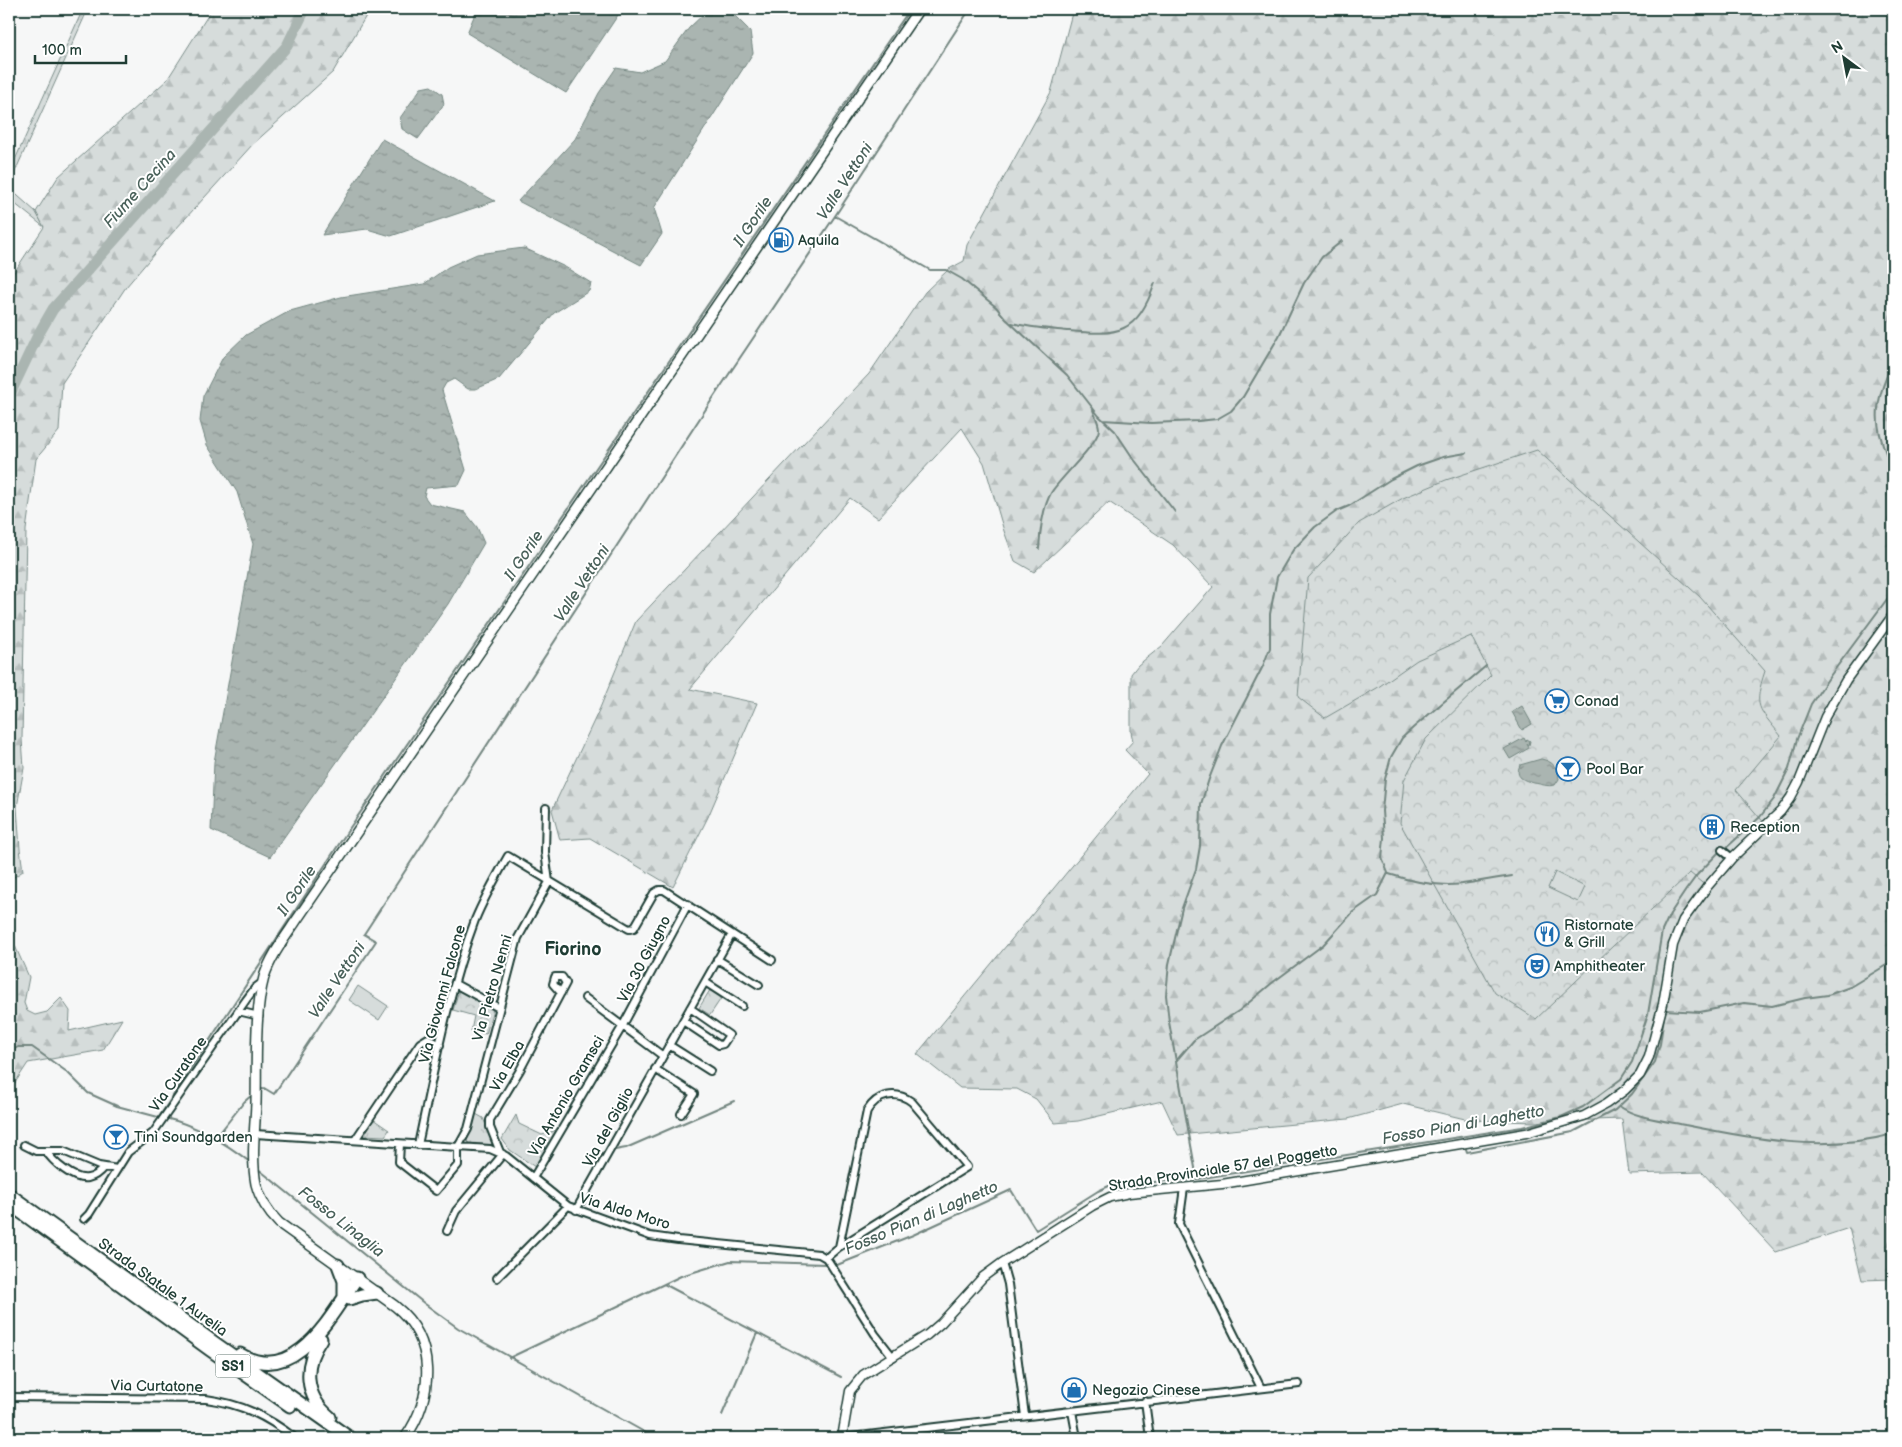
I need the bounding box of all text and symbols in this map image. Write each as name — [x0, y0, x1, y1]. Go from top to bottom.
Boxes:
scale bar — [35, 32, 126, 64]
north arrow — [1820, 32, 1870, 82]
text: N — [1828, 37, 1846, 57]
text: 100 m — [42, 41, 82, 60]
water label: Valle Vettoni — [813, 139, 878, 224]
water label: Fiume Cecina — [100, 146, 180, 232]
water label: Il Gorile — [729, 193, 777, 251]
fuel station icon: Aquila — [768, 227, 794, 253]
place label: Aquila — [798, 231, 839, 250]
water label: Il Gorile — [500, 527, 548, 585]
water label: Valle Vettoni — [550, 541, 615, 626]
supermarket icon: Conad — [1544, 688, 1570, 714]
place label: Conad — [1574, 692, 1619, 711]
bar icon: Pool Bar — [1555, 756, 1581, 782]
place label: Pool Bar — [1586, 760, 1644, 779]
building icon: Reception — [1699, 814, 1725, 840]
place label: Reception — [1730, 818, 1800, 837]
water label: Il Gorile — [273, 862, 321, 920]
street label: Via 30 Giugno — [613, 912, 675, 1006]
place label: Ristornate & Grill — [1564, 916, 1634, 952]
restaurant icon: Ristornate & Grill — [1534, 921, 1560, 947]
street label: Via Giovanni Falcone — [415, 923, 470, 1065]
street label: Via Pietro Nenni — [468, 933, 517, 1044]
water label: Valle Vettoni — [305, 938, 371, 1023]
district label: Fiorino — [545, 939, 601, 960]
theatre icon: Amphitheater — [1524, 953, 1550, 979]
place label: Amphitheater — [1554, 957, 1645, 976]
street label: Via Antonio Gramsci — [524, 1032, 609, 1160]
street label: Via Curatone — [145, 1033, 211, 1116]
street label: Via Elba — [486, 1037, 529, 1095]
street label: Via del Giglio — [579, 1084, 638, 1171]
water label: Fosso Pian di Laghetto — [1381, 1102, 1546, 1149]
bar icon: Tinì Soundgarden — [103, 1124, 129, 1150]
place label: Tinì Soundgarden — [134, 1128, 253, 1147]
street label: Strada Provinciale 57 del Poggetto — [1107, 1141, 1339, 1196]
water label: Fosso Pian di Laghetto — [842, 1177, 1001, 1259]
water label: Fosso Linaglia — [294, 1183, 388, 1262]
street label: Via Aldo Moro — [577, 1189, 673, 1234]
street label: Strada Statale 1 Aurelia — [94, 1234, 231, 1341]
road number: SS1 — [216, 1354, 250, 1378]
street label: Via Curtatone — [111, 1376, 204, 1397]
shop icon: Negozio Cinese — [1061, 1377, 1087, 1403]
place label: Negozio Cinese — [1092, 1381, 1200, 1400]

